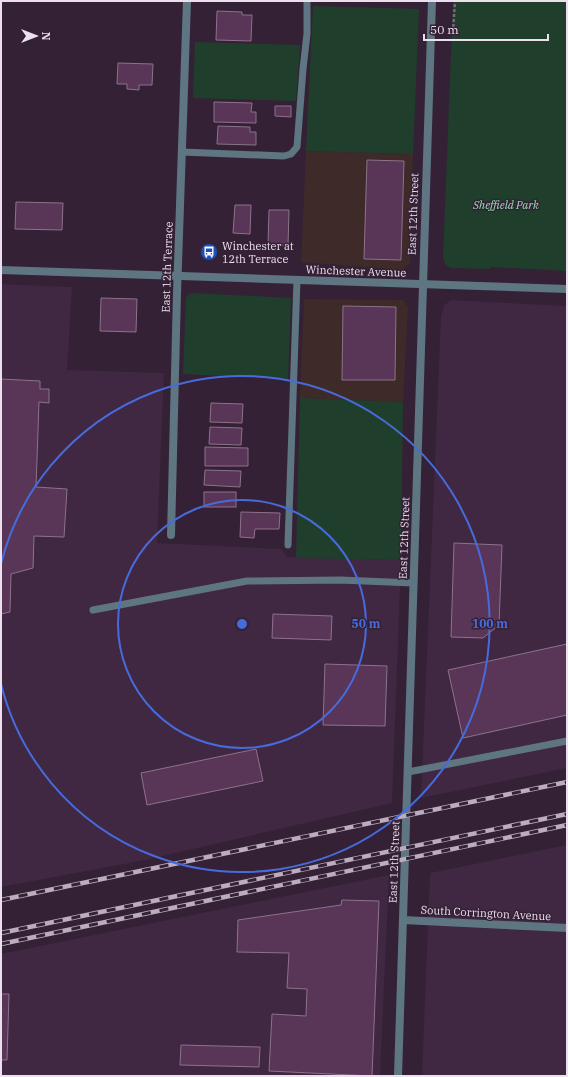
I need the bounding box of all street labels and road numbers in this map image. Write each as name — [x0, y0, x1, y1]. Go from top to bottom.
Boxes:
street label: East 12th Street — [405, 173, 421, 255]
street label: East 12th Terrace — [158, 221, 176, 313]
street label: Winchester Avenue — [305, 262, 407, 280]
street label: East 12th Street — [396, 497, 412, 579]
street label: East 12th Street — [386, 821, 402, 903]
street label: South Corrington Avenue — [420, 903, 552, 923]

